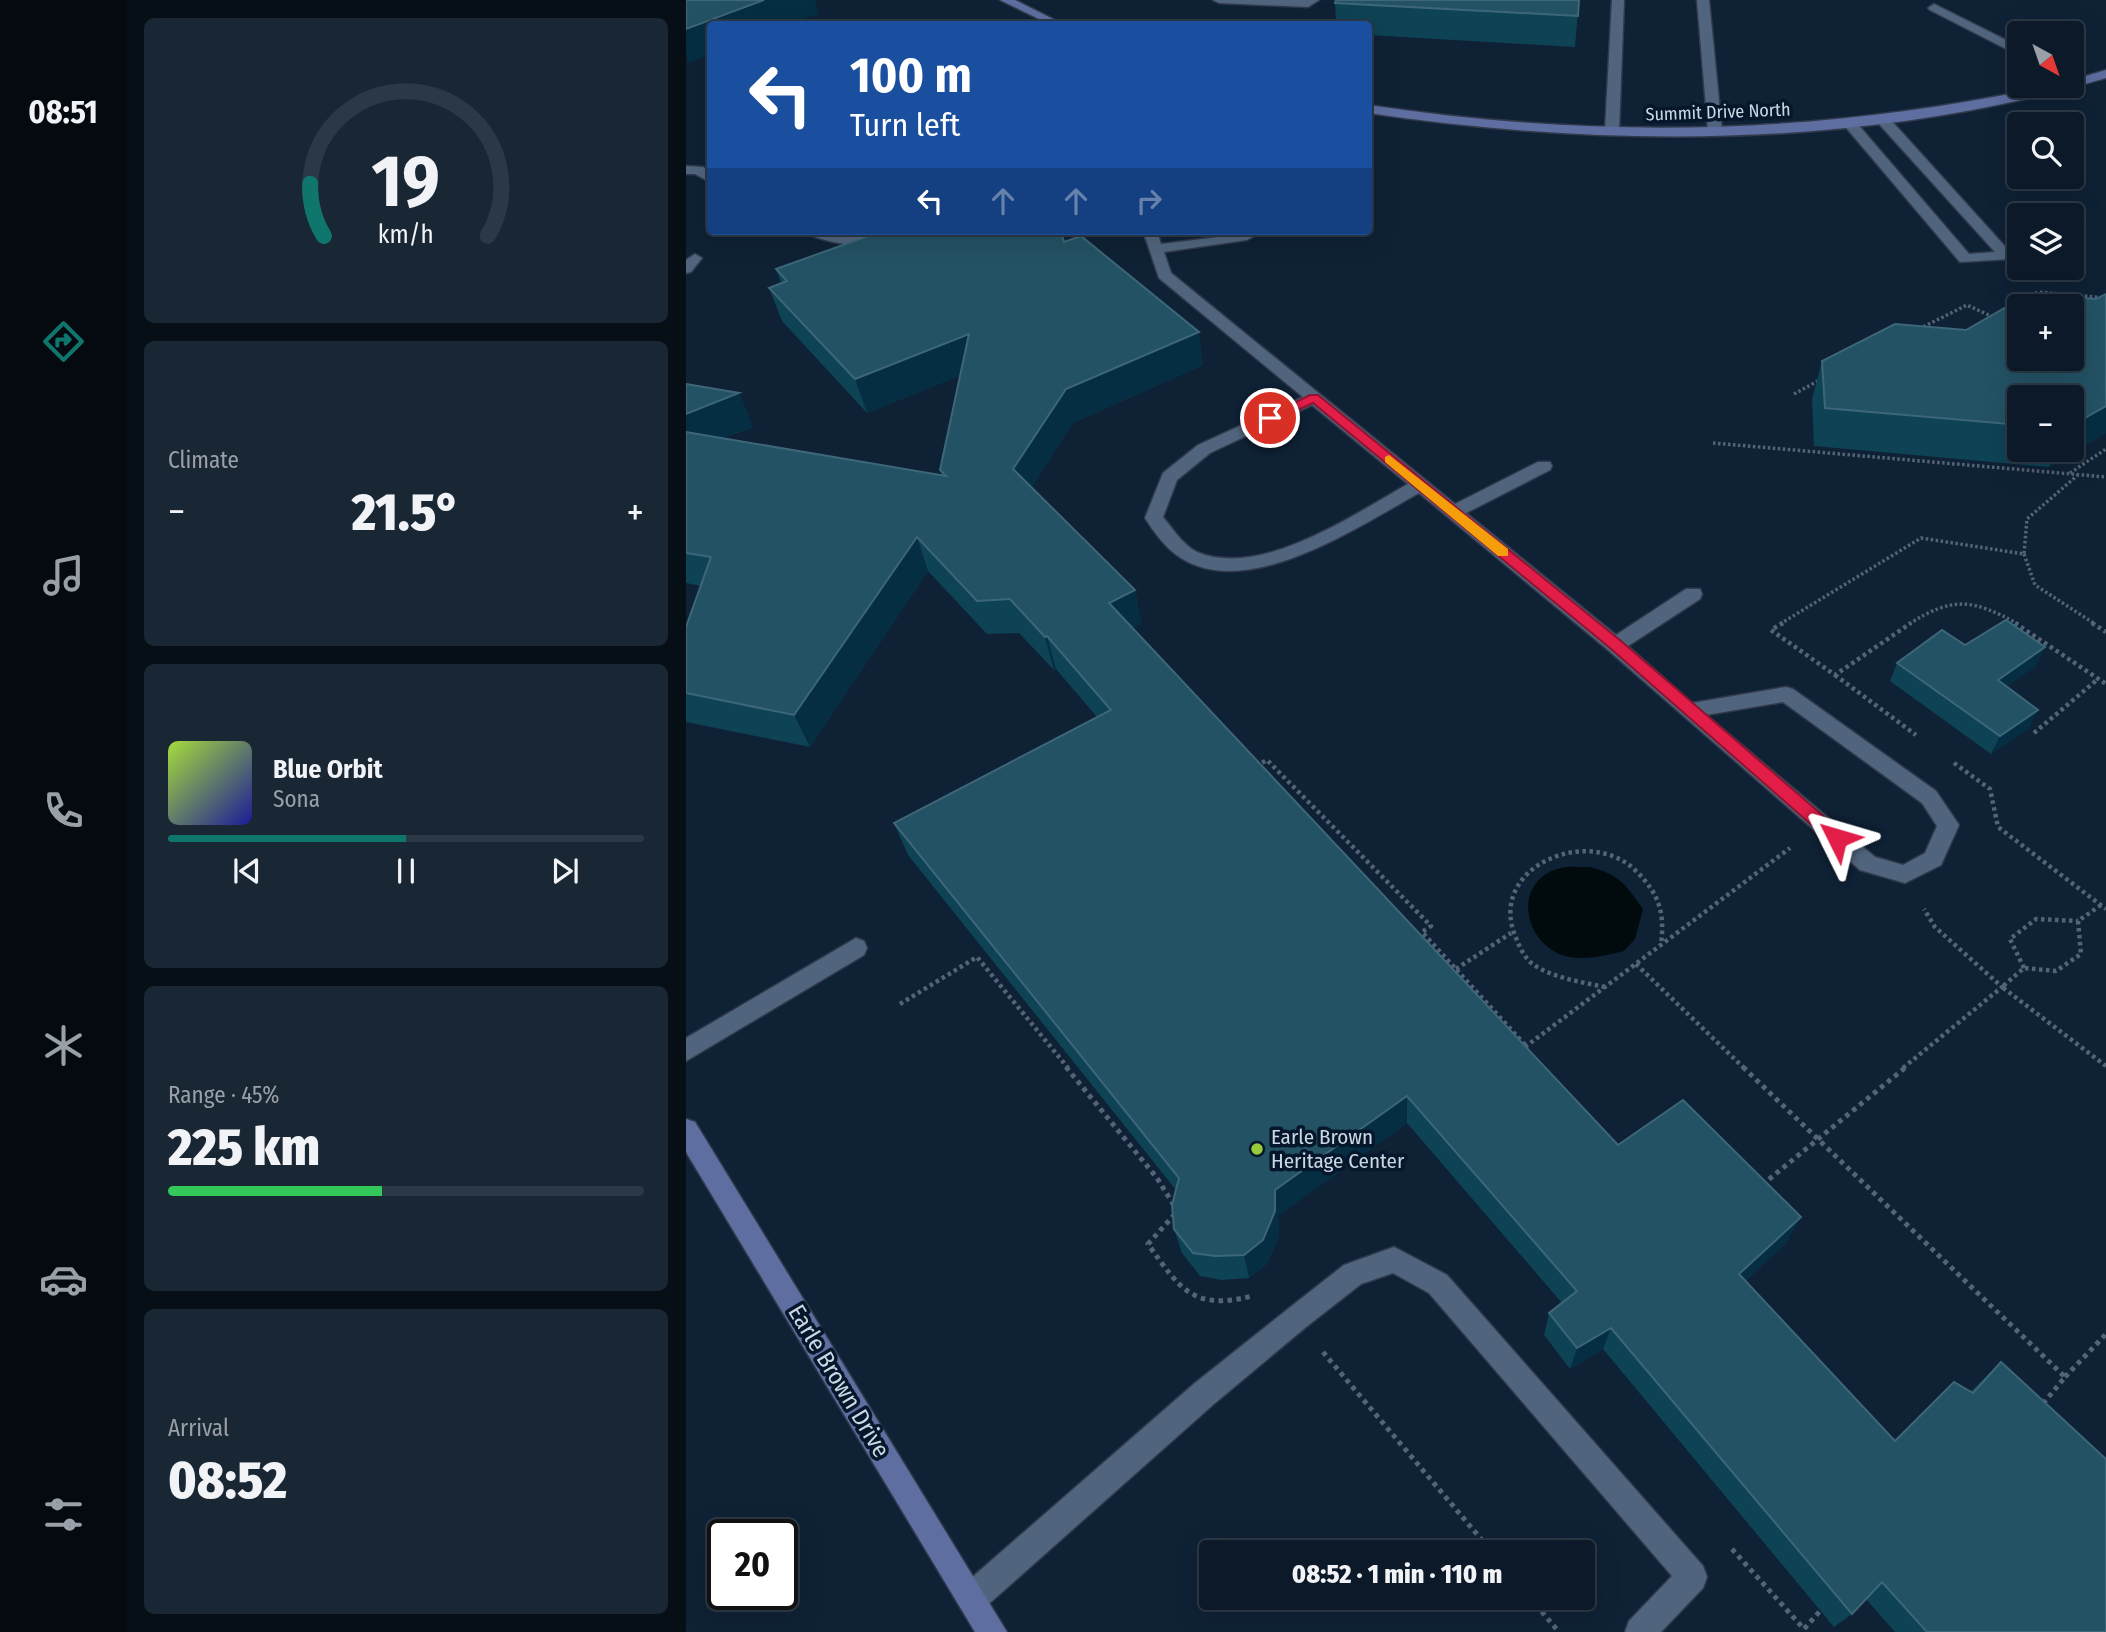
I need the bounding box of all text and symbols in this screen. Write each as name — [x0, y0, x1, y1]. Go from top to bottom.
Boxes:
north arrow — [2007, 21, 2084, 98]
map controls — [2007, 21, 2084, 462]
text: 100 m — [850, 46, 972, 105]
icon: left — [735, 49, 826, 140]
text: 08:51 — [28, 93, 98, 131]
street label: Summit Drive North — [1645, 98, 1791, 126]
text: Turn left — [850, 106, 960, 144]
button: search — [2007, 112, 2084, 189]
text: 19 — [372, 139, 440, 226]
icon: left — [911, 182, 949, 220]
icon: ahead — [984, 182, 1022, 220]
icon: ahead — [1057, 182, 1095, 220]
icon: right — [1130, 182, 1168, 220]
button: layers — [2007, 203, 2084, 280]
text: km/h — [378, 220, 434, 250]
button: + — [2007, 294, 2084, 371]
icon: directions — [39, 317, 88, 366]
button: − — [2007, 385, 2084, 462]
pin — [1240, 388, 1300, 448]
icon: arrive — [1251, 399, 1289, 437]
text: Climate — [168, 446, 239, 474]
text: 21.5° — [352, 481, 460, 544]
text: − — [168, 489, 185, 535]
text: + — [627, 489, 644, 535]
icon: music — [39, 551, 88, 600]
text: Blue Orbit — [273, 754, 383, 785]
text: Sona — [273, 785, 320, 813]
icon: phone — [39, 786, 88, 835]
position arrow — [1800, 801, 1874, 875]
icon: previous — [228, 852, 266, 890]
icon: pause — [387, 852, 425, 890]
icon: next — [546, 852, 584, 890]
icon: climate — [39, 1021, 88, 1070]
text: Range · 45% — [168, 1081, 279, 1109]
text: 225 km — [168, 1116, 320, 1179]
place label: Earle Brown Heritage Center — [1271, 1124, 1405, 1174]
marker: Earle Brown Heritage Center — [1249, 1141, 1265, 1157]
icon: car — [39, 1255, 88, 1304]
street label: Earle Brown Drive — [782, 1300, 896, 1462]
text: Arrival — [168, 1414, 229, 1442]
text: 08:52 — [168, 1449, 287, 1512]
icon: filters — [39, 1490, 88, 1539]
speed limit sign: 20 — [707, 1519, 798, 1610]
text: 08:52 · 1 min · 110 m — [1292, 1559, 1502, 1590]

